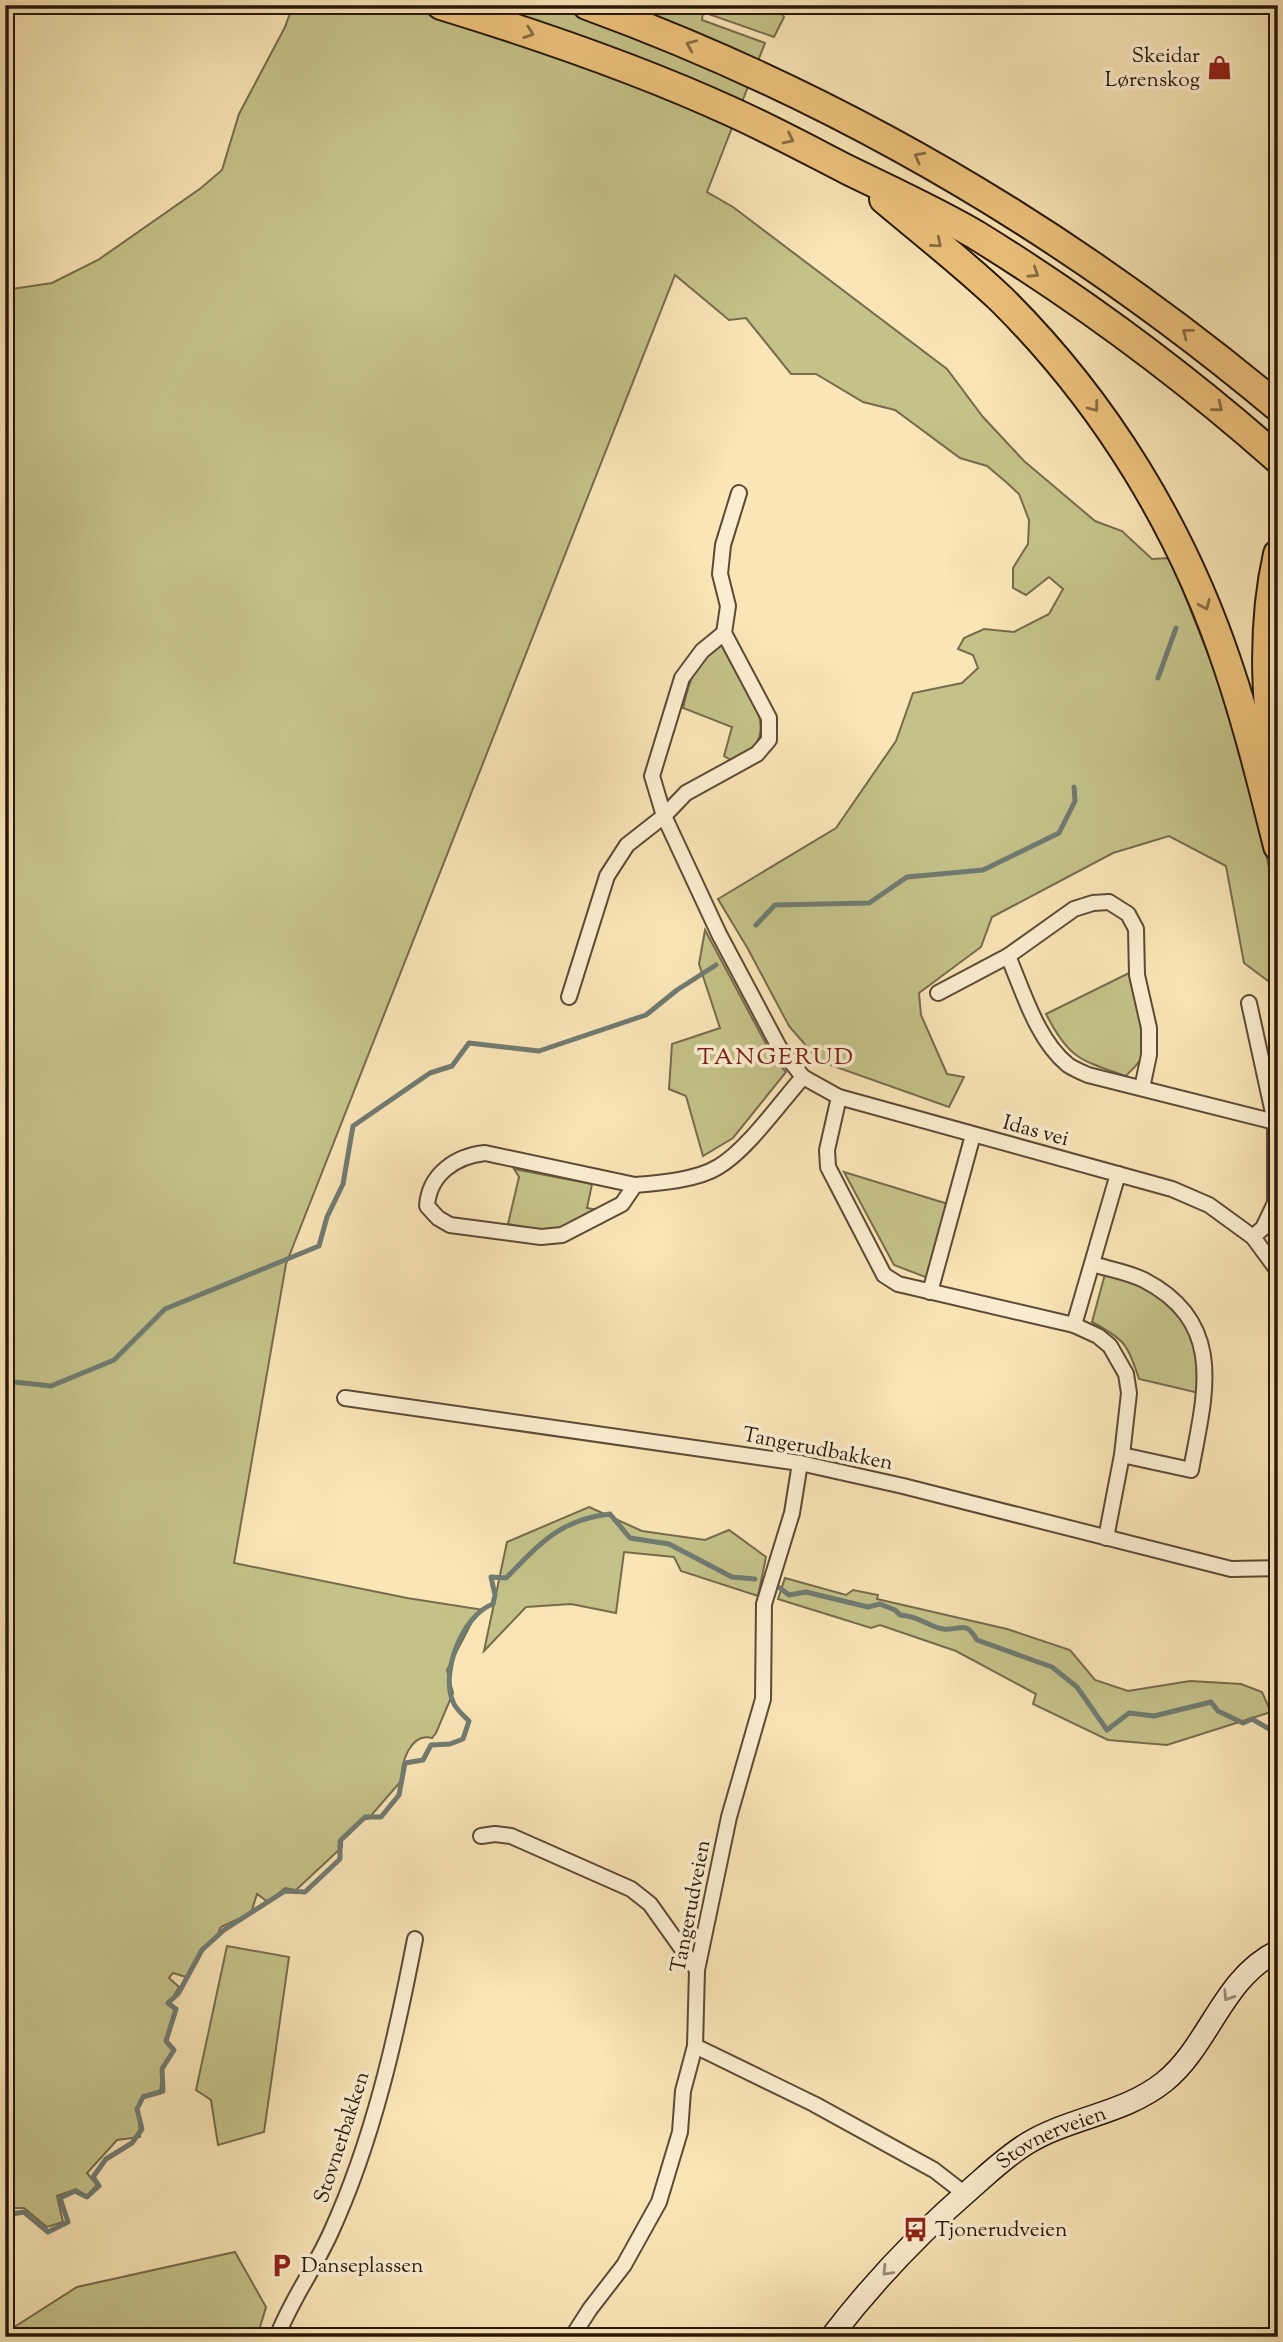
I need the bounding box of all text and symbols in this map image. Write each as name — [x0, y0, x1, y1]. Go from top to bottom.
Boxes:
one-way arrow — [523, 25, 535, 39]
one-way arrow — [686, 39, 698, 53]
place label: Skeidar Lørenskog — [1105, 42, 1200, 96]
shop icon: Skeidar Lørenskog — [1206, 53, 1234, 81]
one-way arrow — [782, 131, 794, 145]
one-way arrow — [913, 151, 926, 165]
one-way arrow — [929, 235, 941, 248]
one-way arrow — [1027, 265, 1040, 278]
one-way arrow — [1182, 328, 1194, 341]
one-way arrow — [1086, 399, 1099, 411]
one-way arrow — [1209, 399, 1222, 411]
one-way arrow — [1196, 598, 1210, 610]
district label: TANGERUD — [697, 1041, 855, 1075]
street label: Idas vei — [999, 1109, 1072, 1155]
street label: Tangerudbakken — [740, 1421, 895, 1479]
street label: Tangerudveien — [664, 1837, 720, 1975]
one-way arrow — [1224, 1988, 1236, 2001]
street label: Stovnerbakken — [307, 2068, 378, 2207]
street label: Stovnerveien — [990, 2100, 1111, 2178]
bus stop icon: Tjonerudveien — [901, 2215, 929, 2243]
place label: Tjonerudveien — [935, 2216, 1068, 2246]
parking icon: Danseplassen — [267, 2251, 295, 2279]
place label: Danseplassen — [301, 2252, 423, 2282]
one-way arrow — [883, 2263, 896, 2276]

